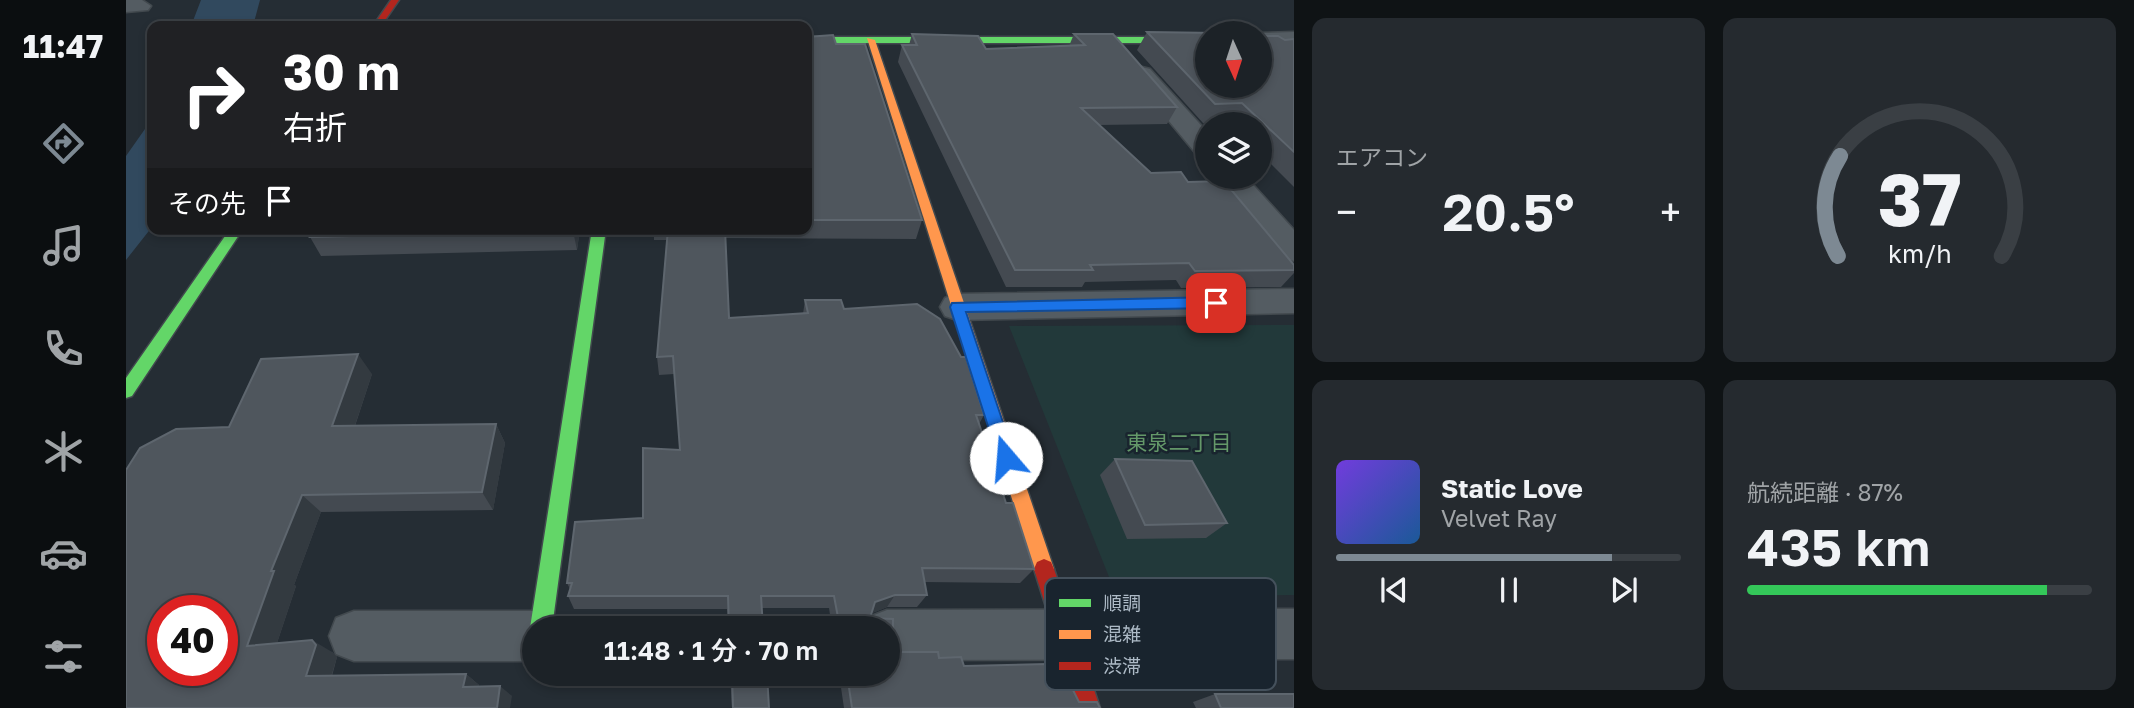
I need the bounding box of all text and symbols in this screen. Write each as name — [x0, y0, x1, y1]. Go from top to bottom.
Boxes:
north arrow — [1195, 21, 1272, 98]
map controls — [1195, 21, 1272, 189]
text: 11:47 — [23, 27, 103, 65]
text: 30 m — [283, 42, 400, 101]
icon: right — [168, 49, 259, 140]
text: 右折 — [283, 108, 347, 146]
button: layers — [1195, 112, 1272, 189]
icon: directions — [39, 119, 88, 168]
text: エアコン — [1336, 143, 1428, 171]
text: 37 — [1877, 155, 1962, 242]
text: 20.5° — [1443, 180, 1574, 242]
icon: arrive — [260, 182, 298, 220]
text: その先 — [168, 188, 246, 219]
text: − — [1336, 189, 1357, 234]
text: + — [1660, 189, 1681, 234]
icon: music — [39, 221, 88, 270]
text: km/h — [1888, 238, 1951, 269]
pin — [1186, 273, 1246, 333]
icon: arrive — [1197, 284, 1235, 322]
icon: phone — [39, 324, 88, 373]
position arrow — [969, 421, 1043, 495]
icon: climate — [39, 427, 88, 476]
park label: 東泉二丁目 — [1127, 429, 1232, 455]
text: Static Love — [1441, 473, 1583, 504]
text: 航続距離 · 87% — [1747, 478, 1903, 506]
text: Velvet Ray — [1441, 504, 1557, 532]
text: 435 km — [1747, 515, 1931, 577]
icon: car — [39, 529, 88, 578]
icon: previous — [1375, 571, 1413, 609]
icon: pause — [1490, 571, 1528, 609]
icon: next — [1605, 571, 1643, 609]
legend — [1045, 578, 1276, 690]
text: 順調 — [1103, 591, 1141, 614]
speed limit sign: 40 — [147, 595, 238, 686]
text: 混雑 — [1103, 622, 1141, 645]
icon: filters — [39, 632, 88, 681]
text: 11:48 · 1 分 · 70 m — [604, 635, 818, 666]
text: 渋滞 — [1103, 654, 1141, 677]

